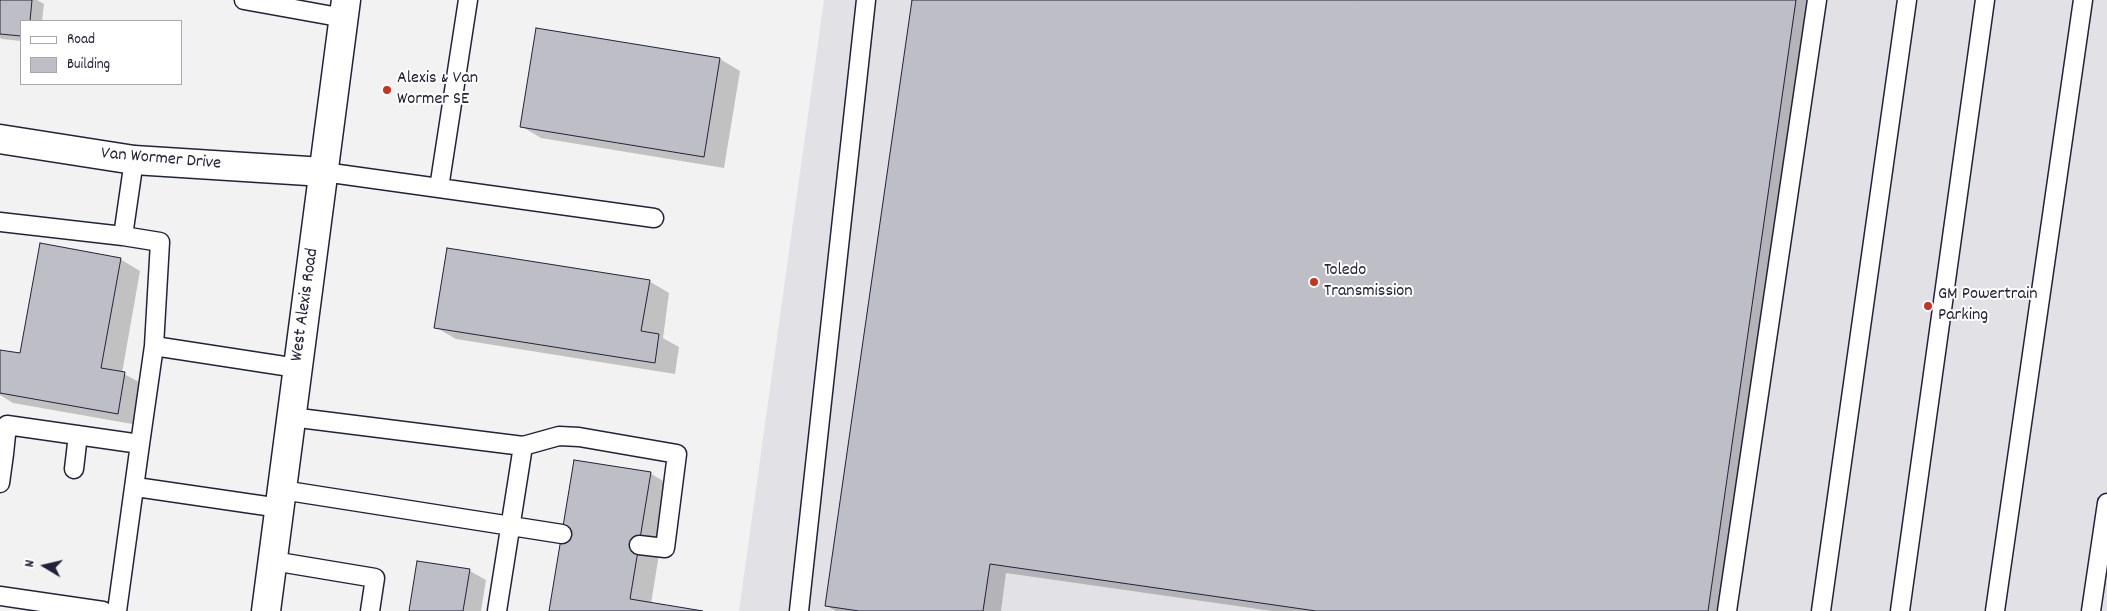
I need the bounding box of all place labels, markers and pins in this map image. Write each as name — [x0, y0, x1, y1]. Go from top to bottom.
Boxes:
place label: Alexis & Van Wormer SE — [397, 69, 478, 112]
marker: Alexis & Van Wormer SE — [381, 84, 393, 96]
place label: Toledo Transmission — [1324, 261, 1413, 304]
marker: Toledo Transmission — [1308, 276, 1320, 288]
place label: GM Powertrain Parking — [1938, 285, 2038, 328]
marker: GM Powertrain Parking — [1922, 300, 1934, 312]

